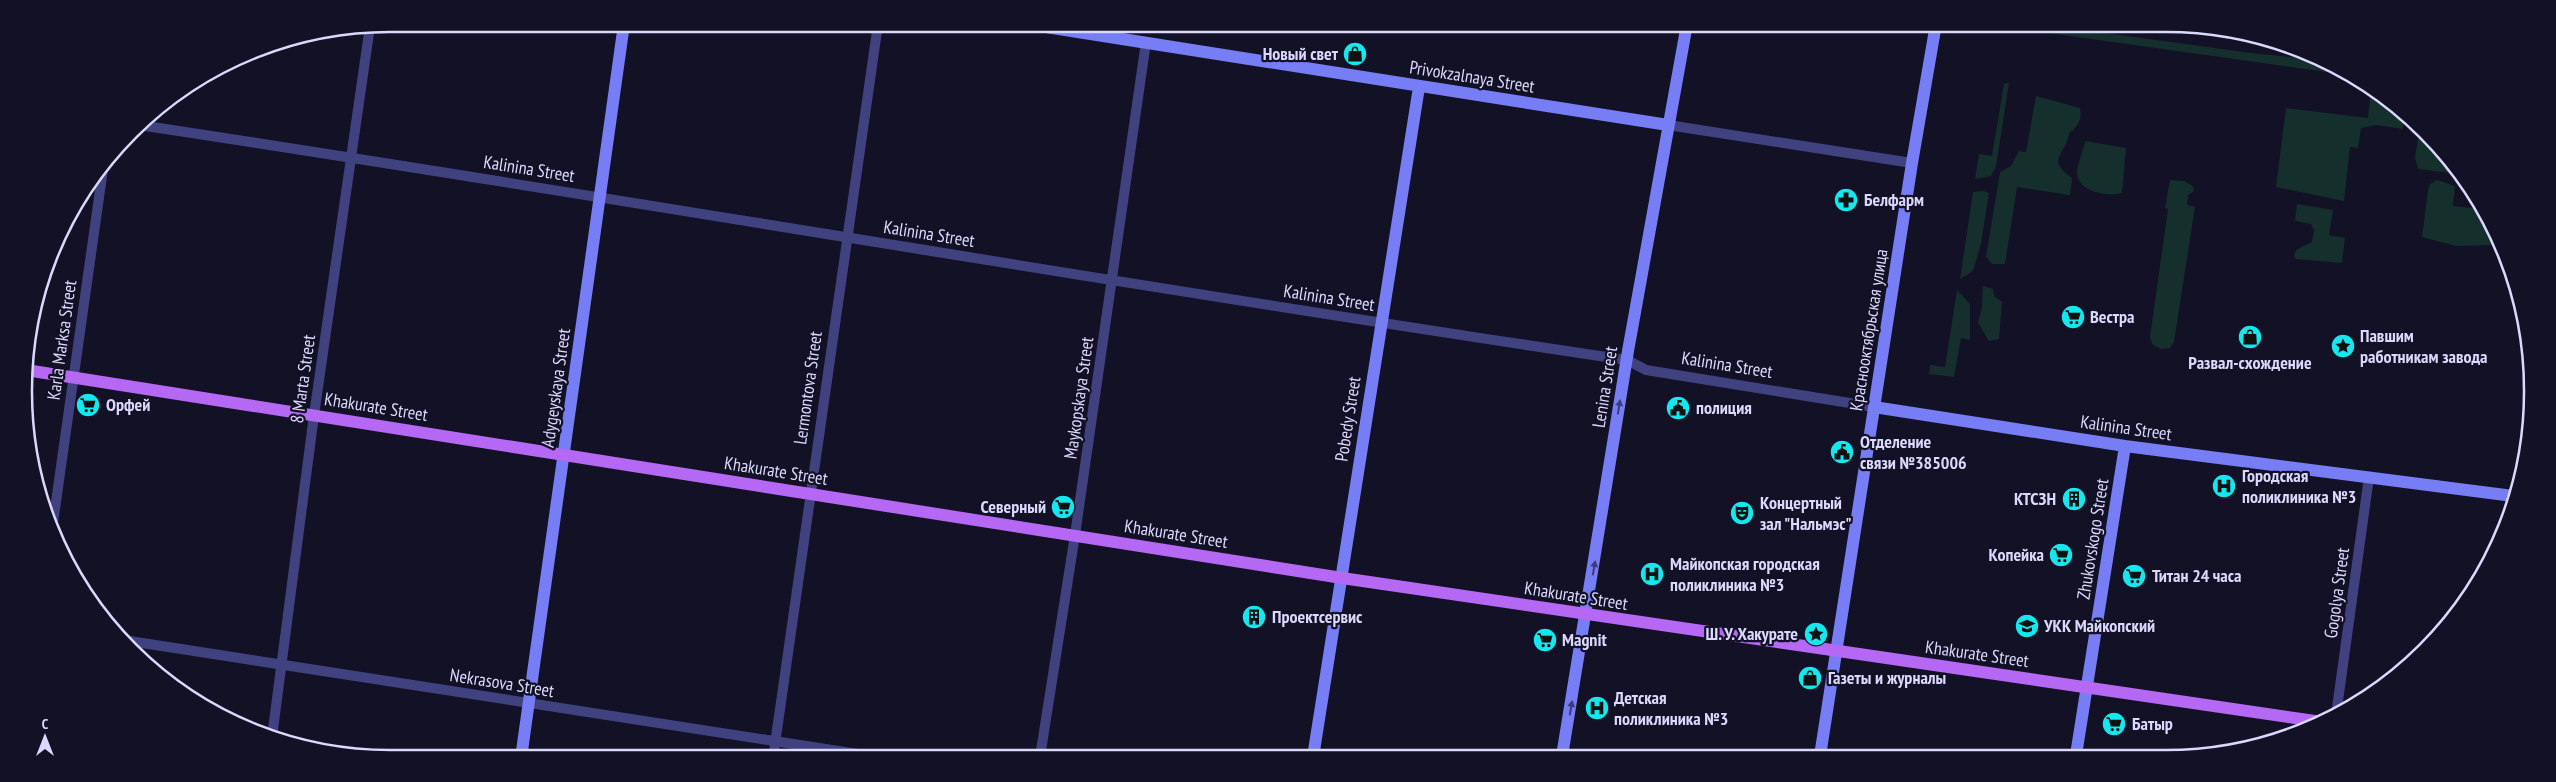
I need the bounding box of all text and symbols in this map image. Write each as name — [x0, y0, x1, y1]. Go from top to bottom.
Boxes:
shop icon: Новый свет — [1342, 41, 1368, 67]
place label: Новый свет — [1263, 42, 1339, 65]
street label: Privokzalnaya Street — [1408, 55, 1536, 98]
street label: Kalinina Street — [482, 150, 576, 187]
pharmacy icon: Белфарм — [1833, 187, 1859, 213]
place label: Белфарм — [1864, 188, 1924, 211]
street label: Kalinina Street — [882, 215, 976, 252]
street label: Краснооктябрьская улица — [1844, 247, 1893, 413]
street label: Karla Marksa Street — [42, 278, 81, 401]
street label: Kalinina Street — [1282, 279, 1376, 316]
supermarket icon: Вестра — [2060, 304, 2086, 330]
place label: Вестра — [2090, 305, 2135, 328]
shop icon: Развал-схождение — [2237, 324, 2263, 350]
place label: Павшим работникам завода — [2360, 324, 2488, 368]
street label: Adygeyskaya Street — [536, 327, 575, 449]
street label: Lermontova Street — [788, 330, 827, 446]
street label: 8 Marta Street — [285, 333, 320, 425]
place icon: Павшим работникам завода — [2330, 333, 2356, 359]
street label: Maykopskaya Street — [1059, 335, 1098, 461]
street label: Lenina Street — [1587, 345, 1622, 429]
street label: Kalinina Street — [1680, 346, 1774, 383]
place label: Развал-схождение — [2188, 351, 2312, 374]
street label: Pobedy Street — [1329, 375, 1366, 463]
street label: Khakurate Street — [323, 387, 429, 426]
supermarket icon: Орфей — [75, 392, 101, 418]
place label: Орфей — [106, 393, 150, 416]
public building icon: полиция — [1665, 395, 1691, 421]
place label: полиция — [1696, 396, 1752, 419]
one-way arrow — [1615, 399, 1623, 415]
street label: Kalinina Street — [2079, 410, 2173, 445]
place label: Отделение связи №385006 — [1860, 430, 1967, 474]
public building icon: Отделение связи №385006 — [1829, 439, 1855, 465]
street label: Khakurate Street — [723, 451, 829, 490]
place label: Городская поликлиника №3 — [2242, 464, 2356, 508]
hospital icon: Городская поликлиника №3 — [2211, 473, 2237, 499]
street label: Zhukovskogo Street — [2072, 477, 2113, 601]
building icon: КТСЗН — [2061, 486, 2087, 512]
place label: КТСЗН — [2014, 487, 2056, 510]
place label: Концертный зал "Нальмэс" — [1760, 491, 1852, 535]
supermarket icon: Северный — [1050, 494, 1076, 520]
place label: Северный — [981, 495, 1046, 518]
theatre icon: Концертный зал "Нальмэс" — [1729, 500, 1755, 526]
street label: Khakurate Street — [1123, 514, 1229, 553]
supermarket icon: Копейка — [2048, 542, 2074, 568]
place label: Копейка — [1989, 543, 2044, 566]
street label: Gogolya Street — [2319, 546, 2354, 640]
place label: Майкопская городская поликлиника №3 — [1670, 552, 1820, 596]
one-way arrow — [1591, 559, 1599, 575]
hospital icon: Майкопская городская поликлиника №3 — [1639, 561, 1665, 587]
supermarket icon: Титан 24 часа — [2121, 563, 2147, 589]
place label: Титан 24 часа — [2152, 564, 2242, 587]
street label: Khakurate Street — [1523, 576, 1629, 615]
building icon: Проектсервис — [1241, 604, 1267, 630]
place label: Проектсервис — [1272, 605, 1363, 628]
school or university icon: УКК Майкопский — [2014, 613, 2040, 639]
place label: УКК Майкопский — [2043, 614, 2155, 637]
place icon: Ш. У. Хакурате — [1803, 621, 1829, 647]
place label: Ш. У. Хакурате — [1706, 622, 1798, 645]
supermarket icon: Magnit — [1532, 627, 1558, 653]
place label: Magnit — [1562, 628, 1607, 651]
street label: Khakurate Street — [1924, 635, 2030, 672]
street label: Nekrasova Street — [448, 663, 556, 702]
shop icon: Газеты и журналы — [1797, 665, 1823, 691]
place label: Газеты и журналы — [1828, 666, 1946, 689]
place label: Детская поликлиника №3 — [1614, 686, 1728, 730]
hospital icon: Детская поликлиника №3 — [1584, 695, 1610, 721]
one-way arrow — [1567, 700, 1575, 716]
supermarket icon: Батыр — [2101, 711, 2127, 737]
north arrow — [20, 712, 70, 762]
place label: Батыр — [2132, 712, 2173, 735]
text: С — [42, 715, 49, 733]

